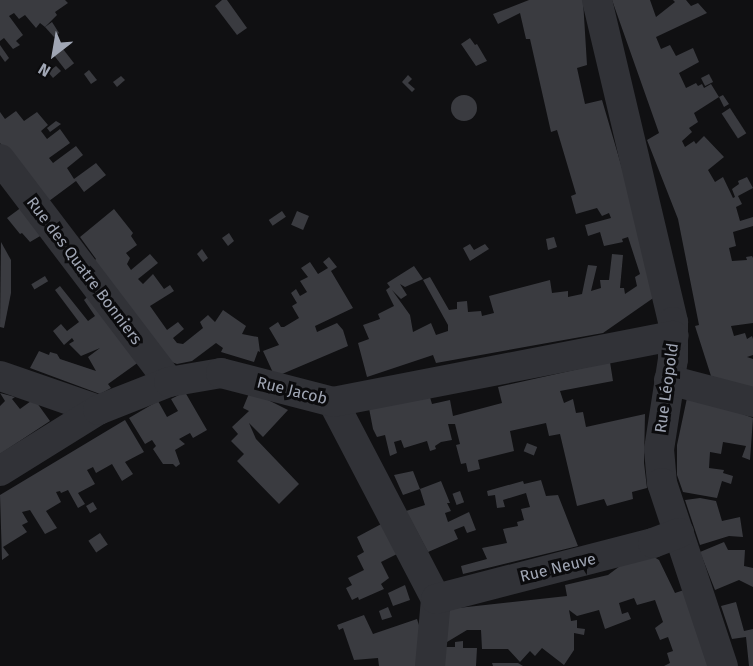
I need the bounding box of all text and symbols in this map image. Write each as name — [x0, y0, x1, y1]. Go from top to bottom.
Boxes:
north arrow — [24, 24, 84, 84]
text: N — [35, 59, 54, 81]
street label: Rue des Quatre Bonniers — [22, 193, 146, 349]
street label: Rue Léopold — [651, 342, 683, 434]
street label: Rue Jacob — [255, 373, 329, 409]
street label: Rue Neuve — [518, 549, 598, 587]

